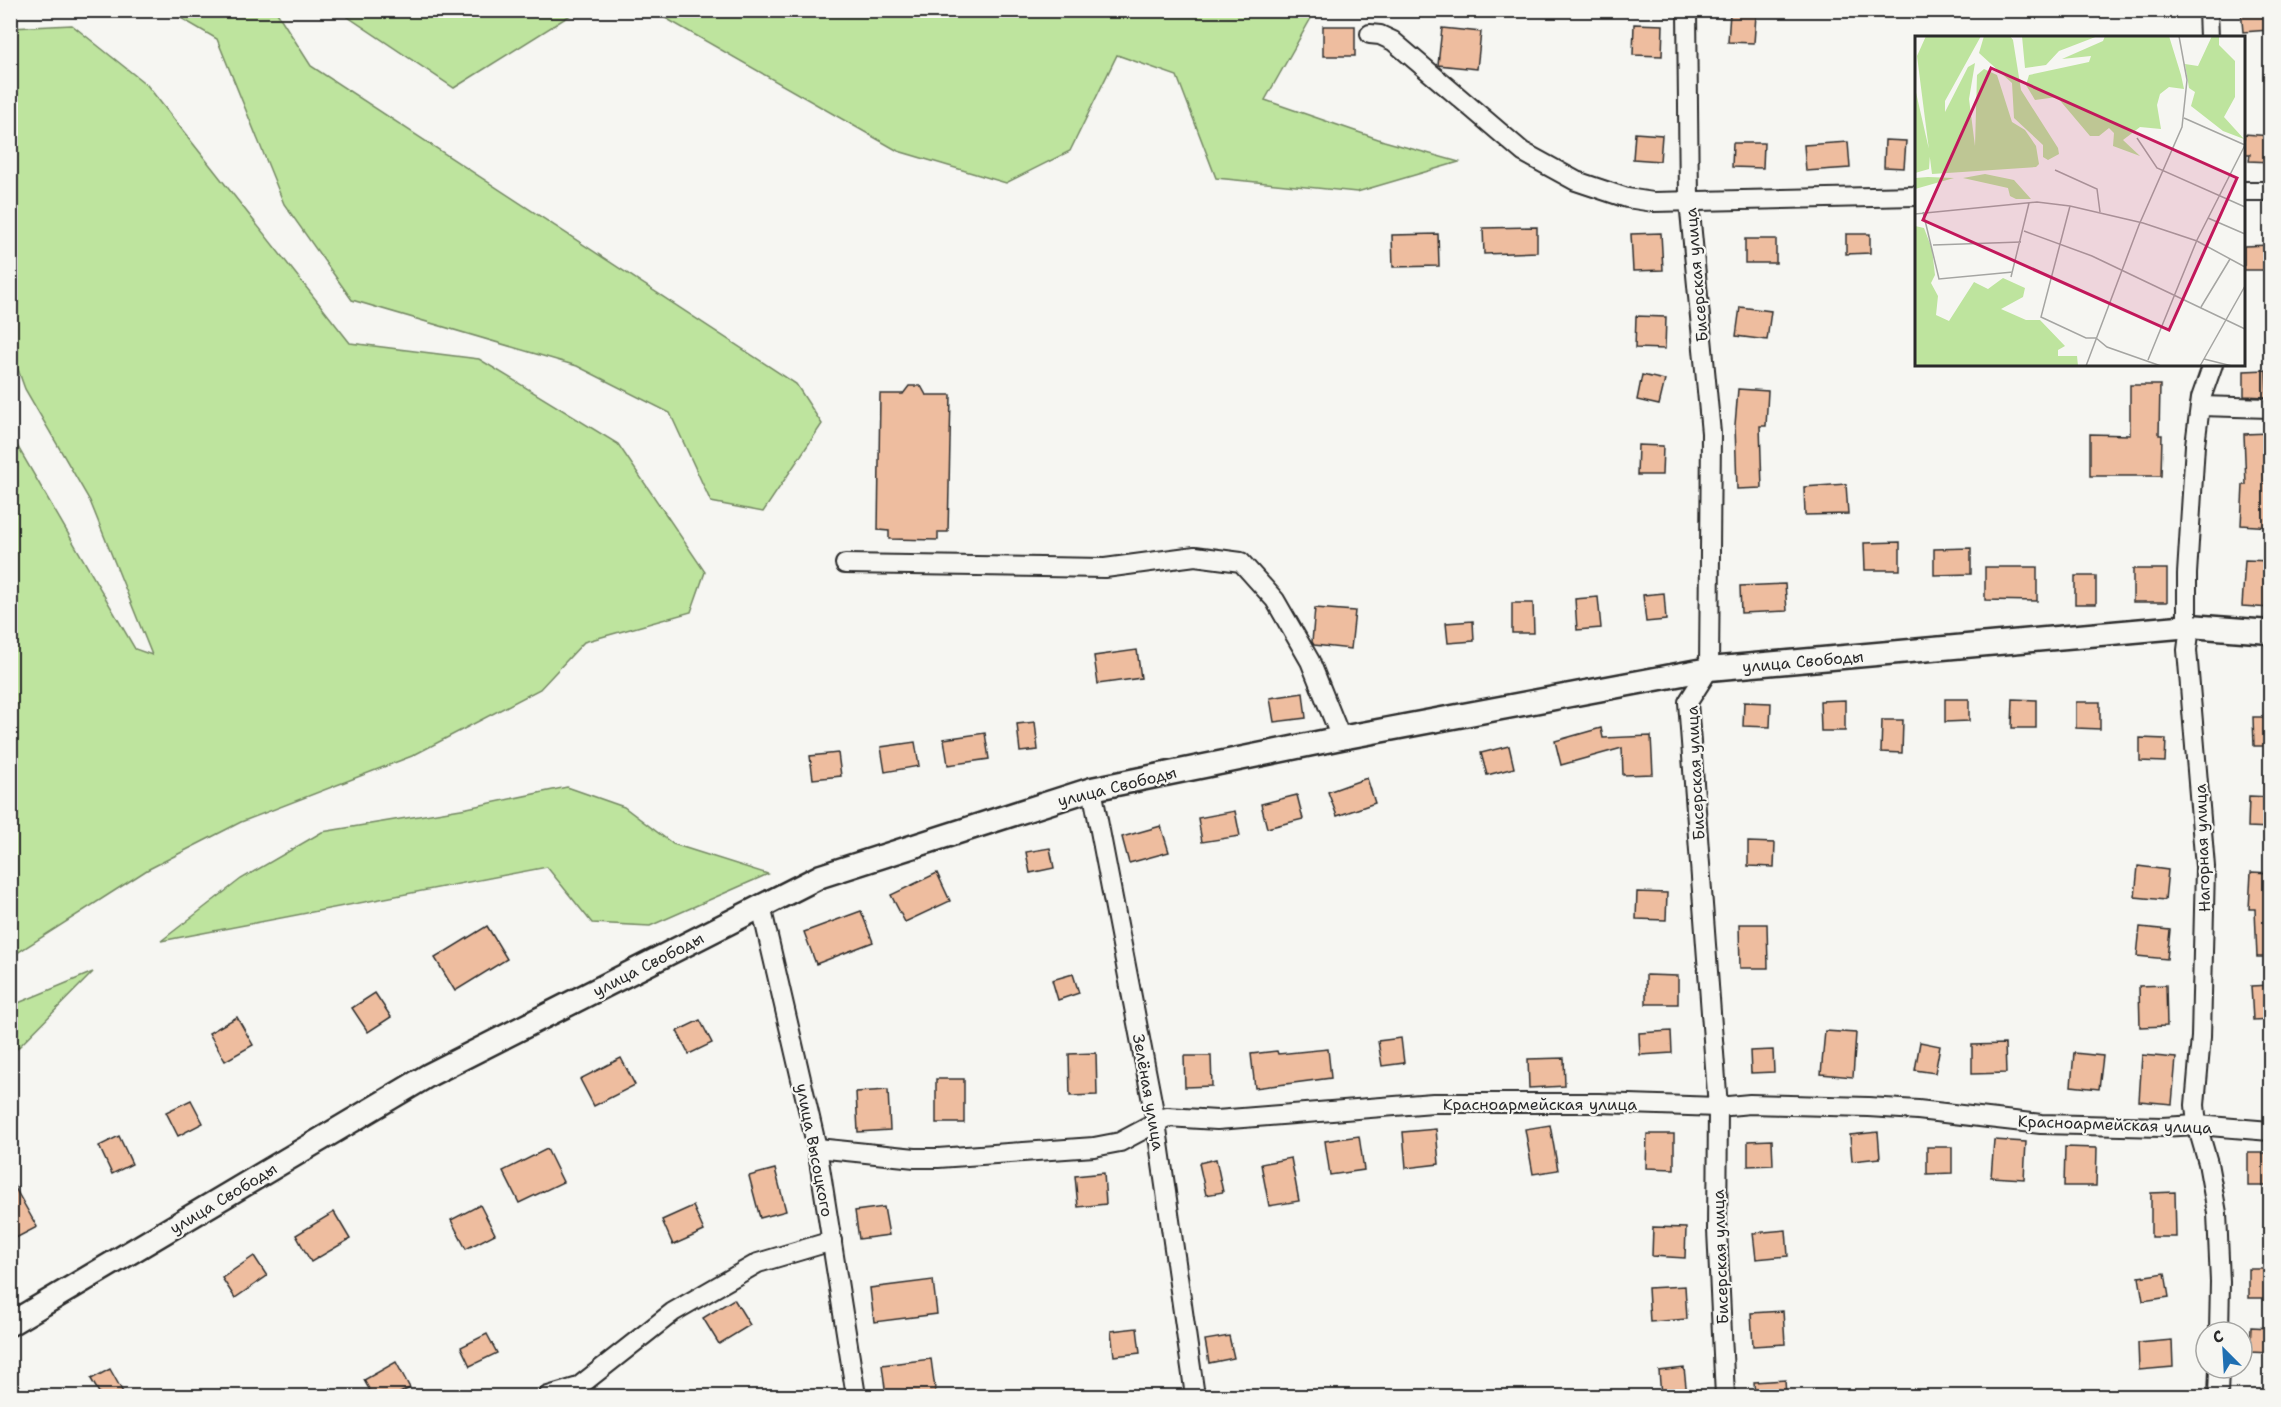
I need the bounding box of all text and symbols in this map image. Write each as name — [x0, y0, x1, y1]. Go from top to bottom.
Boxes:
inset map — [1915, 36, 2245, 366]
street label: Бисерская улица — [1680, 207, 1713, 343]
street label: улица Свободы — [1741, 646, 1865, 677]
street label: Бисерская улица — [1681, 705, 1710, 841]
street label: улица Свободы — [1055, 762, 1179, 811]
street label: Нагорная улица — [2190, 783, 2215, 912]
street label: улица Свободы — [589, 927, 707, 1001]
street label: Зелёная улица — [1128, 1032, 1169, 1152]
street label: улица Высоцкого — [791, 1081, 838, 1219]
street label: Красноармейская улица — [1443, 1094, 1637, 1115]
street label: Красноармейская улица — [2017, 1111, 2213, 1138]
street label: улица Свободы — [166, 1158, 281, 1239]
street label: Бисерская улица — [1708, 1189, 1733, 1325]
north arrow — [2194, 1320, 2254, 1380]
text: С — [2209, 1325, 2227, 1348]

